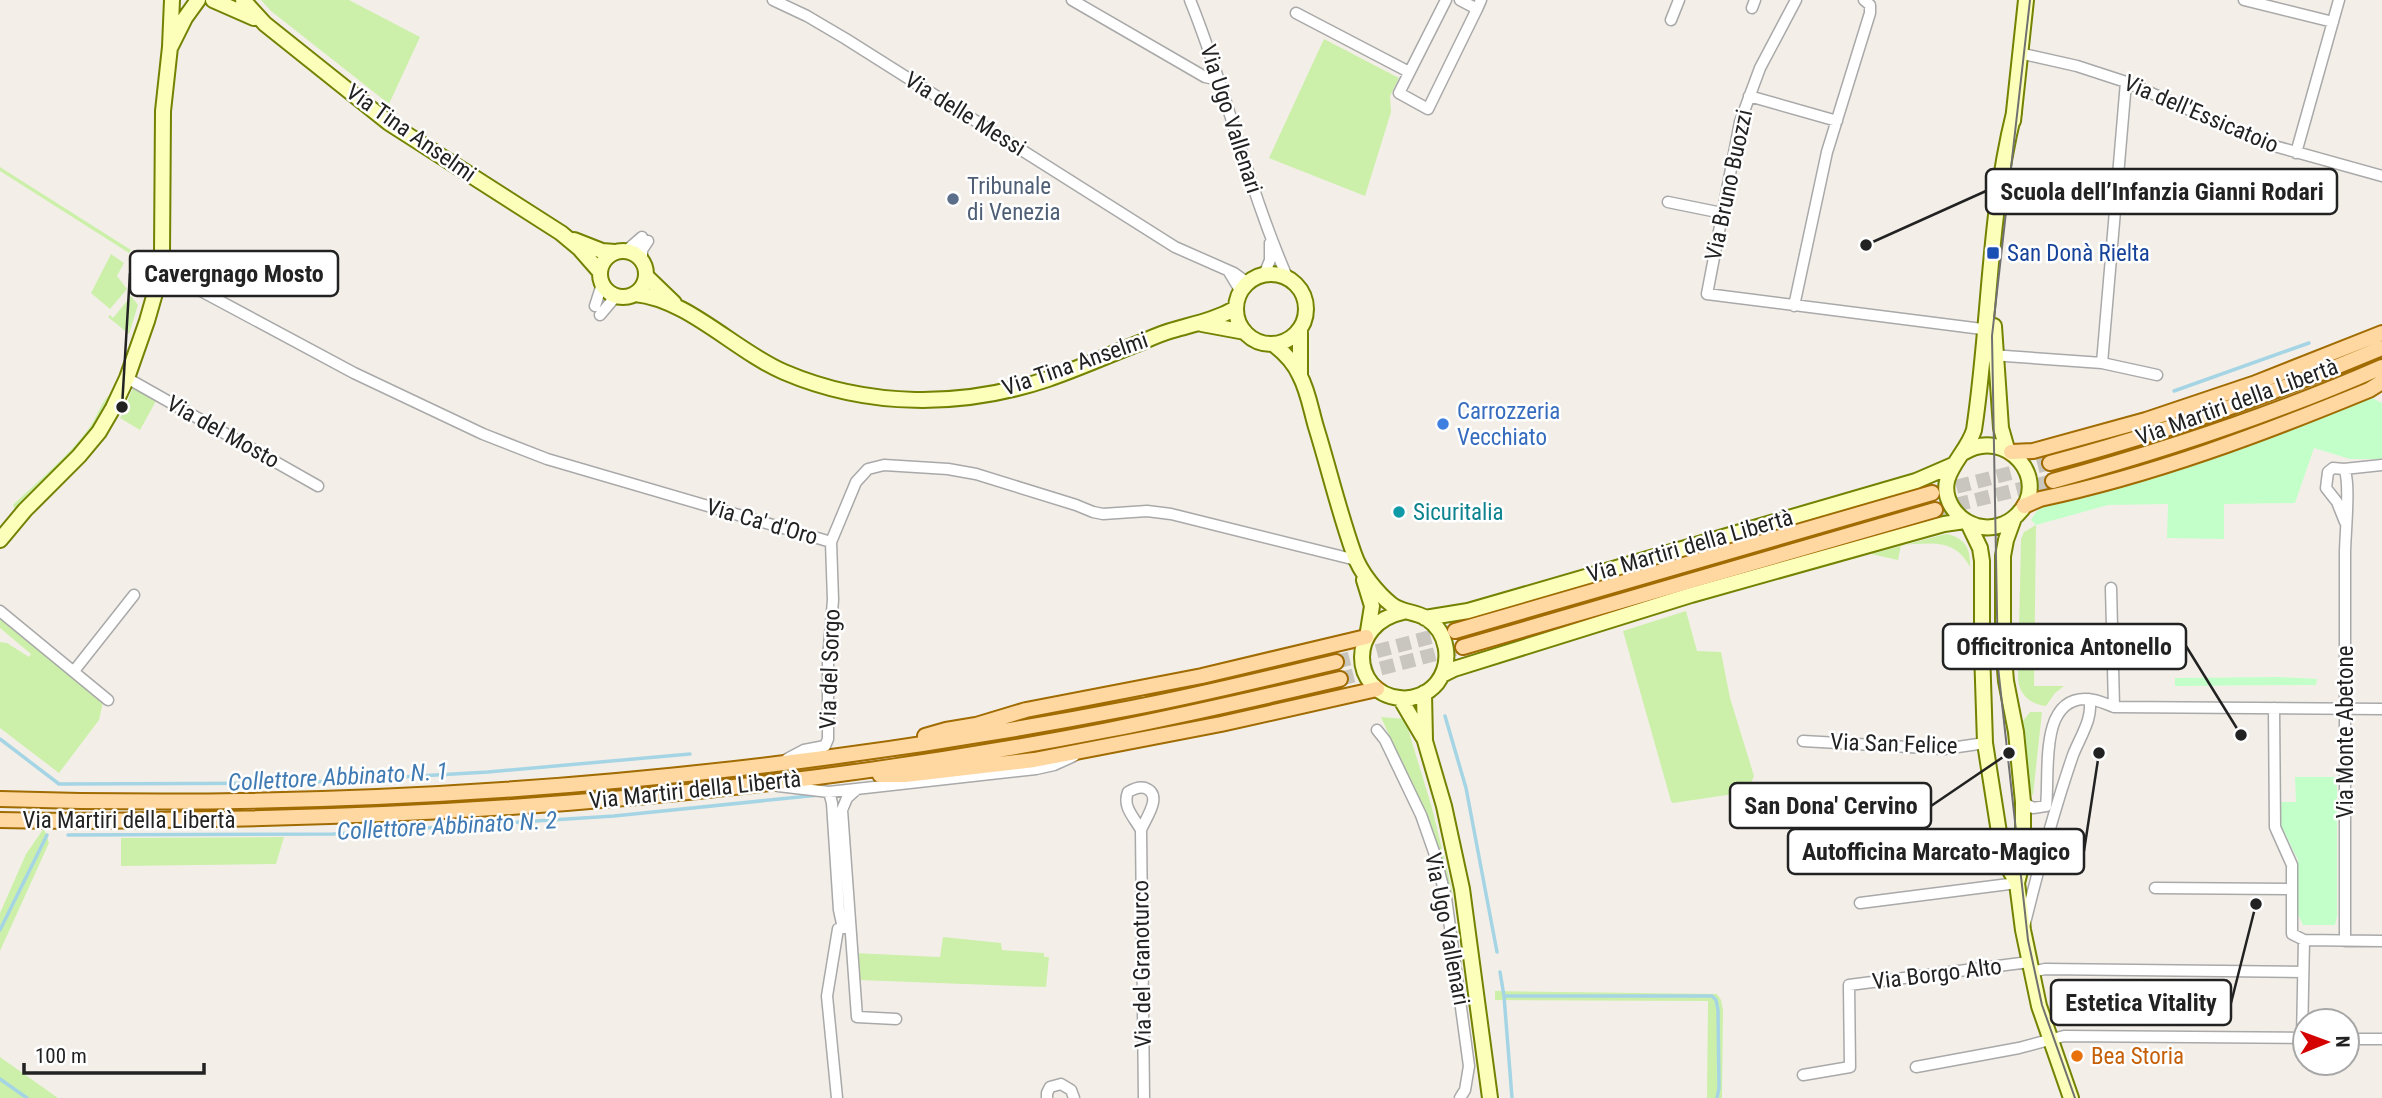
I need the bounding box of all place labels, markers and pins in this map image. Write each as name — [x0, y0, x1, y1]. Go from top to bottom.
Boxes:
callout: Scuola dell’Infanzia Gianni Rodari — [1986, 169, 2337, 214]
place label: Tribunale di Venezia — [967, 173, 1060, 226]
marker: Tribunale di Venezia — [945, 191, 961, 207]
place label: San Donà Rielta — [2007, 240, 2150, 267]
marker: San Donà Rielta — [1985, 245, 2001, 261]
callout: Cavergnago Mosto — [130, 251, 338, 296]
place label: Carrozzeria Vecchiato — [1457, 398, 1560, 451]
marker: Carrozzeria Vecchiato — [1435, 416, 1451, 432]
place label: Sicuritalia — [1413, 499, 1504, 526]
marker: Sicuritalia — [1391, 504, 1407, 520]
callout: Officitronica Antonello — [1943, 624, 2186, 669]
callout: San Dona' Cervino — [1730, 783, 1931, 828]
callout: Autofficina Marcato-Magico — [1788, 829, 2084, 874]
callout: Estetica Vitality — [2051, 980, 2231, 1025]
place label: Bea Storia — [2091, 1043, 2184, 1070]
marker: Bea Storia — [2069, 1048, 2085, 1064]

